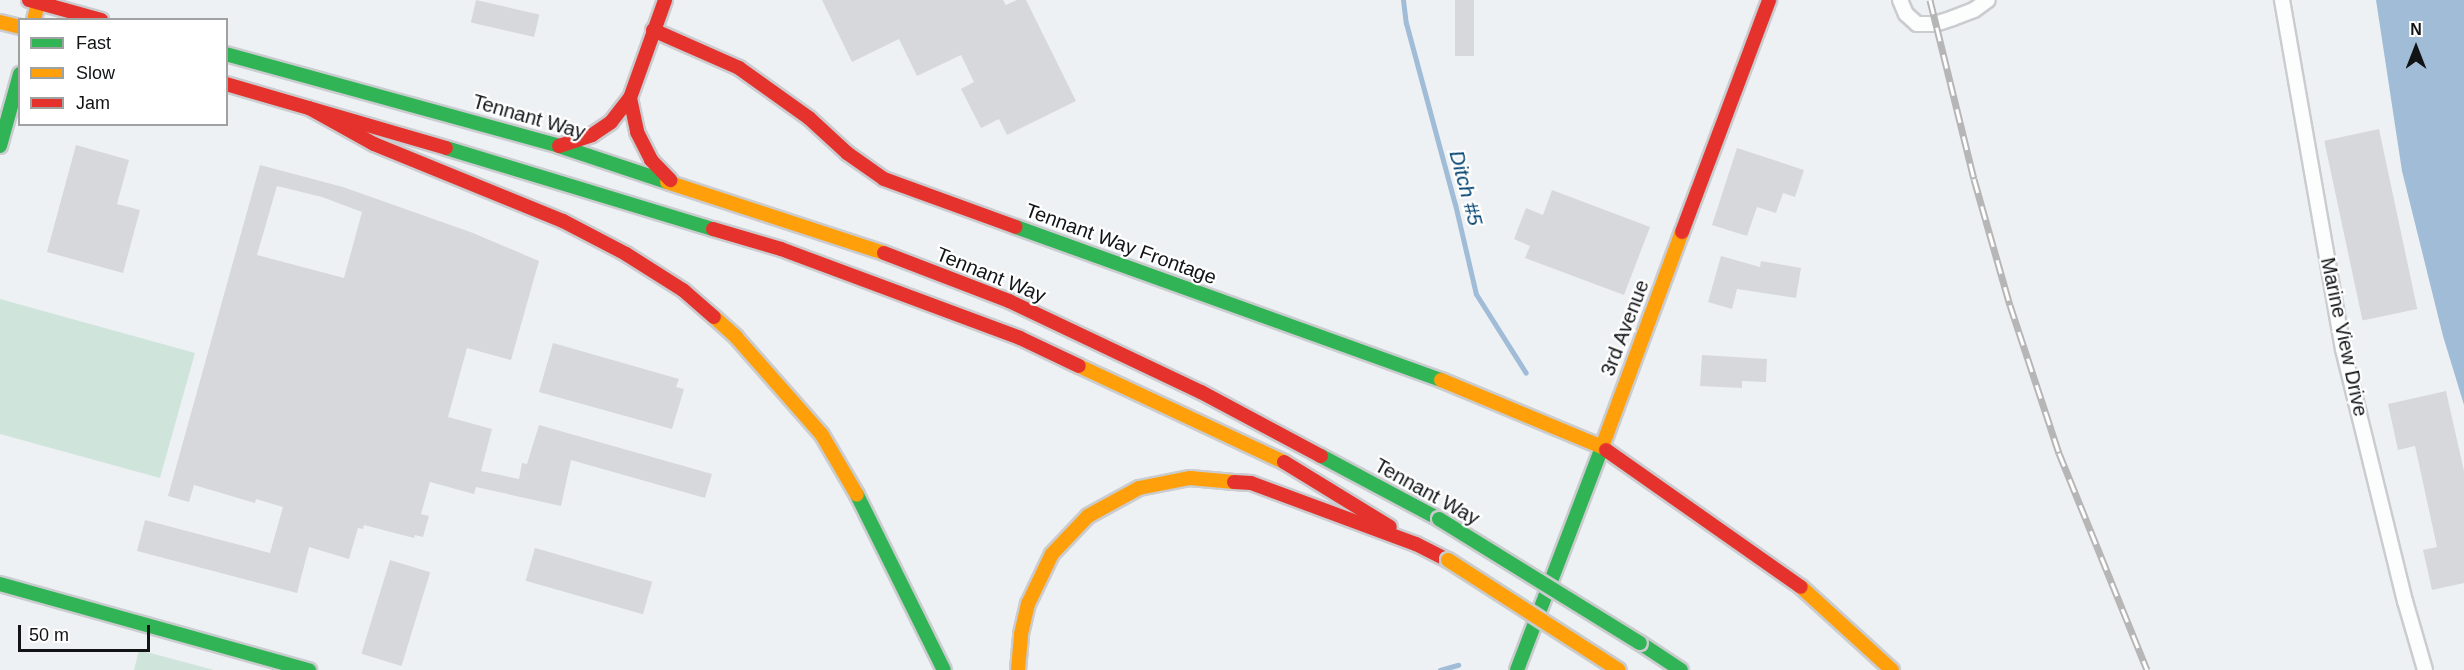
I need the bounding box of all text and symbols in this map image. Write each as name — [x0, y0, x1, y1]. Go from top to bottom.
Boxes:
legend — [18, 18, 228, 126]
north arrow — [2386, 18, 2446, 78]
text: N — [2410, 21, 2422, 38]
text: Fast — [76, 33, 111, 53]
text: Slow — [76, 63, 115, 83]
street label: Tennant Way — [470, 89, 588, 145]
text: Jam — [76, 93, 110, 113]
water label: Ditch #5 — [1444, 148, 1488, 228]
street label: Tennant Way Frontage — [1022, 198, 1220, 290]
street label: Tennant Way — [933, 242, 1049, 308]
street label: Marine View Drive — [2315, 255, 2373, 419]
street label: 3rd Avenue — [1596, 276, 1654, 380]
street label: Tennant Way — [1370, 453, 1484, 531]
scale bar — [21, 613, 153, 651]
text: 50 m — [29, 625, 69, 645]

